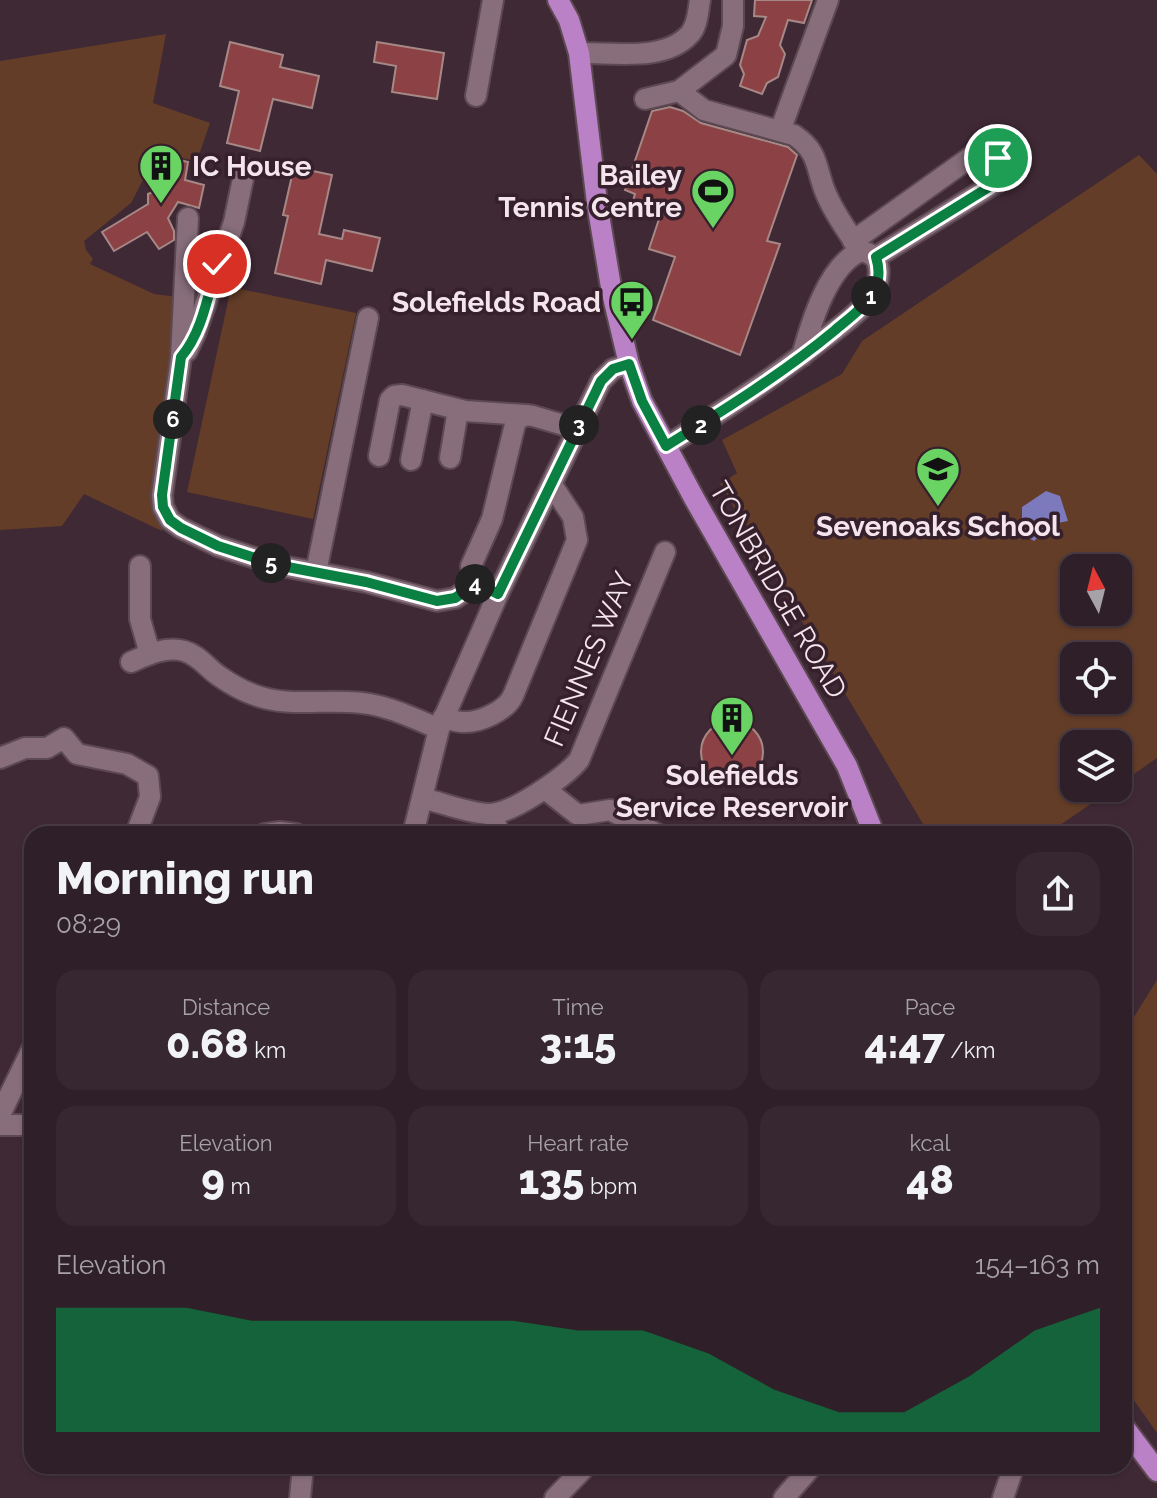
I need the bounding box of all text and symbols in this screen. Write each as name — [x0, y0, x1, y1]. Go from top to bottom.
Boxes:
pin — [964, 124, 1032, 192]
icon: arrive — [976, 136, 1020, 180]
building icon: IC House — [137, 142, 185, 205]
place label: IC House — [192, 150, 312, 183]
place label: Bailey Tennis Centre — [498, 159, 683, 224]
sports icon: Bailey Tennis Centre — [689, 167, 737, 230]
pin — [183, 230, 251, 298]
icon: check — [195, 242, 239, 286]
pin: 1 — [851, 276, 891, 316]
bus stop icon: Solefields Road — [608, 278, 656, 341]
text: 1 — [866, 283, 876, 309]
place label: Solefields Road — [392, 286, 601, 319]
pin: 6 — [153, 399, 193, 439]
pin: 3 — [559, 405, 599, 445]
pin: 2 — [681, 405, 721, 445]
text: 6 — [166, 406, 180, 432]
text: 3 — [573, 412, 585, 438]
text: 2 — [695, 412, 707, 438]
school or university icon: Sevenoaks School — [914, 445, 962, 508]
street label: TONBRIDGE ROAD — [703, 476, 853, 704]
place label: Sevenoaks School — [816, 510, 1060, 543]
pin: 5 — [251, 543, 291, 583]
text: 5 — [265, 550, 277, 576]
north arrow — [1060, 554, 1132, 626]
map controls — [1060, 554, 1132, 802]
pin: 4 — [455, 564, 495, 604]
street label: FIENNES WAY — [537, 567, 641, 751]
text: 4 — [469, 571, 481, 597]
button: locate — [1060, 642, 1132, 714]
building icon: Solefields Service Reservoir — [708, 694, 756, 757]
button: layers — [1060, 730, 1132, 802]
place label: Solefields Service Reservoir — [616, 759, 848, 824]
button: share — [1016, 852, 1100, 936]
text: Morning run — [56, 853, 314, 904]
text: 08:29 — [56, 909, 121, 939]
text: Distance — [182, 994, 270, 1020]
text: Time — [552, 994, 604, 1020]
text: Pace — [905, 994, 955, 1020]
text: 0.68 — [166, 1020, 249, 1067]
text: 3:15 — [540, 1020, 616, 1067]
text: 4:47 — [864, 1020, 945, 1067]
text: km — [249, 1037, 286, 1063]
text: /km — [945, 1037, 996, 1063]
text: Elevation — [179, 1130, 273, 1156]
text: Heart rate — [527, 1130, 629, 1156]
text: kcal — [909, 1130, 951, 1156]
text: 9 — [201, 1156, 225, 1203]
text: 135 — [519, 1156, 584, 1203]
text: 48 — [906, 1156, 954, 1203]
text: m — [225, 1173, 251, 1199]
text: bpm — [584, 1173, 637, 1199]
text: Elevation — [56, 1250, 166, 1280]
text: 154–163 m — [975, 1250, 1100, 1280]

